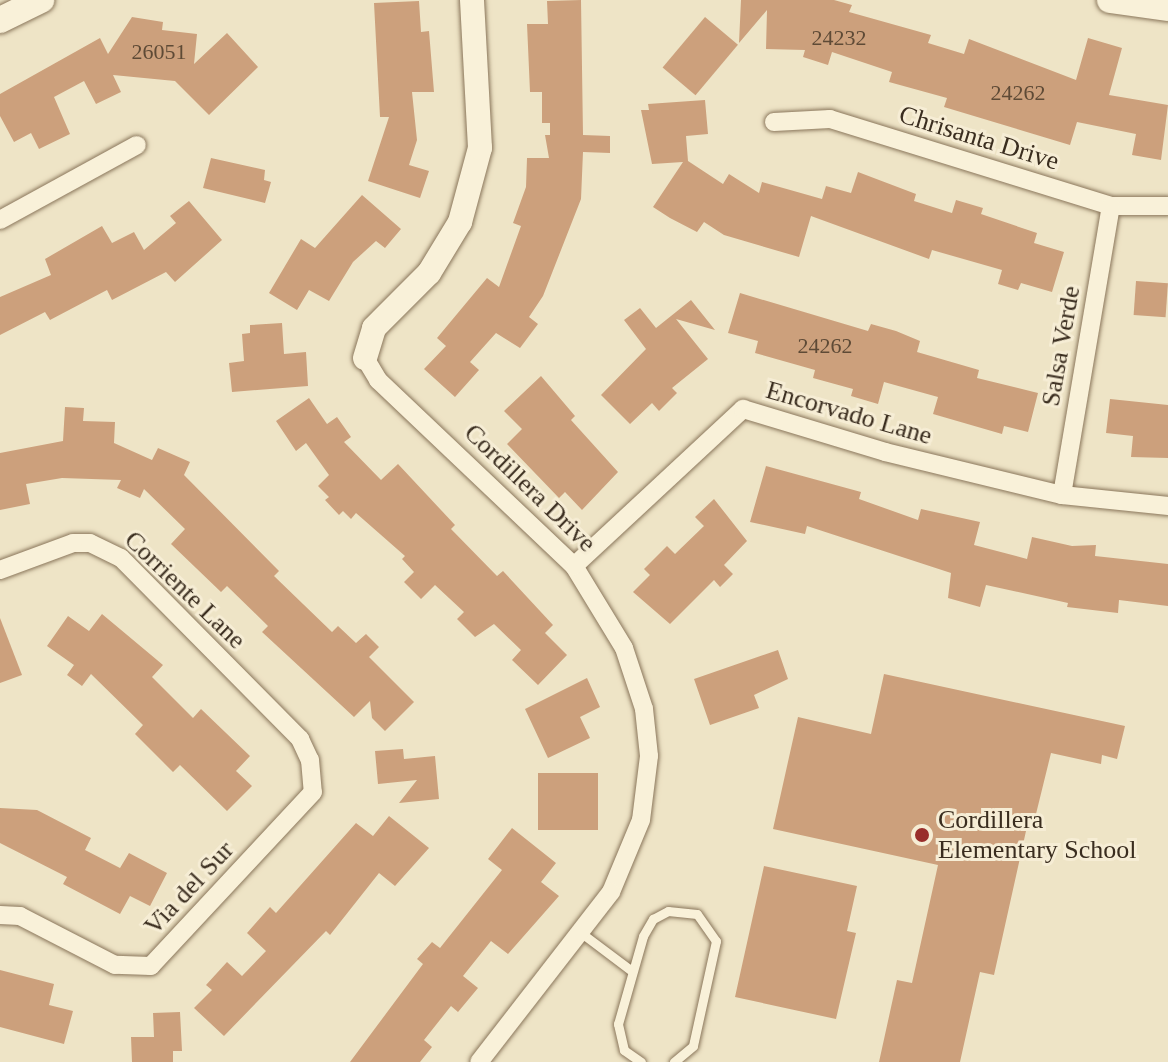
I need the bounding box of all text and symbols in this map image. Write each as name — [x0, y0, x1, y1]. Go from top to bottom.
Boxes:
house number: 24232 — [812, 25, 866, 51]
house number: 26051 — [132, 39, 186, 65]
house number: 24262 — [990, 80, 1046, 106]
street label: Chrisanta Drive — [895, 99, 1063, 177]
street label: Salsa Verde — [1035, 283, 1087, 409]
house number: 24262 — [798, 333, 852, 359]
street label: Encorvado Lane — [762, 374, 936, 452]
street label: Cordillera Drive — [458, 417, 602, 559]
street label: Corriente Lane — [118, 524, 252, 656]
place label: Cordillera Elementary School — [938, 804, 1137, 866]
marker: Cordillera Elementary School — [913, 826, 931, 844]
street label: Via del Sur — [138, 835, 240, 941]

